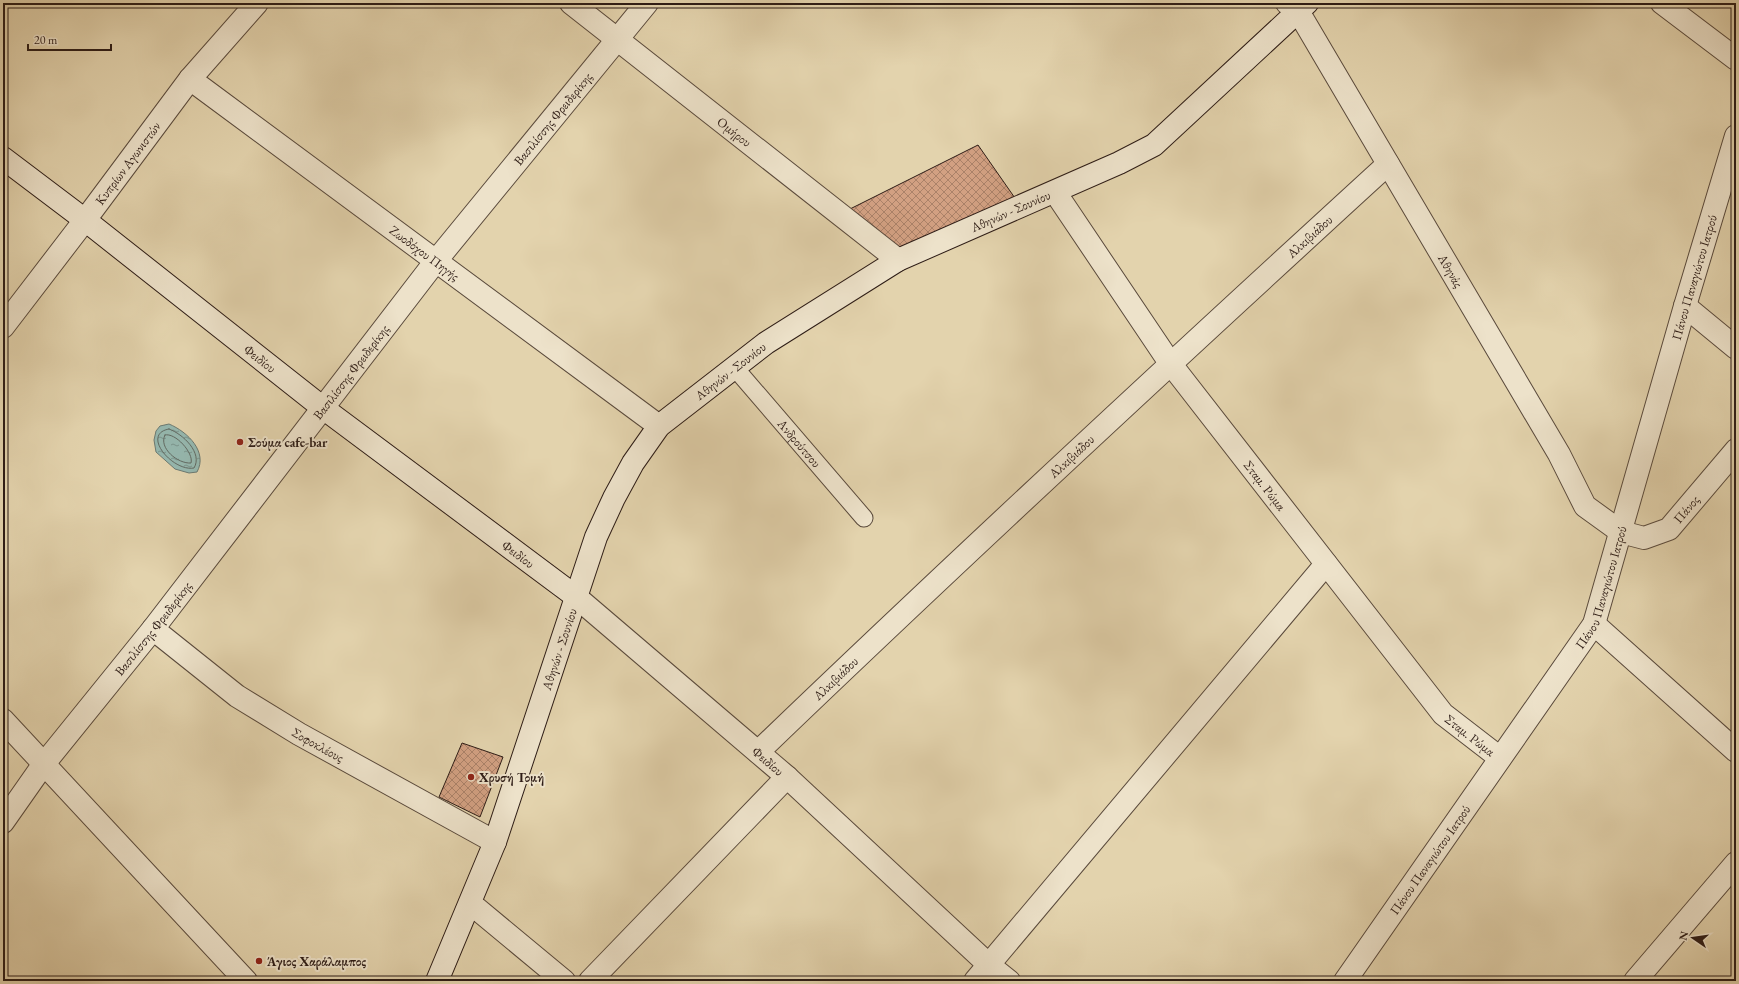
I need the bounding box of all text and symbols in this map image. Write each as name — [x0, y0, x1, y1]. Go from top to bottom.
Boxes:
scale bar — [28, 26, 111, 52]
text: 20 m — [34, 32, 58, 48]
street label: Βασιλίσσης Φρειδερίκης — [509, 68, 596, 168]
street label: Ομήρου — [714, 113, 756, 151]
street label: Κυπρίων Αγωνιστών — [91, 118, 164, 208]
street label: Αθηνών - Σουνίου — [967, 186, 1053, 236]
street label: Αλκιβιάδου — [1282, 211, 1336, 262]
street label: Πάνου Παναγιώτου Ιατρού — [1667, 212, 1721, 342]
street label: Ζωοδόχου Πηγής — [386, 221, 464, 284]
street label: Αθηνάς — [1434, 250, 1468, 291]
street label: Βασιλίσσης Φρειδερίκης — [309, 320, 393, 423]
street label: Αθηνών - Σουνίου — [691, 338, 769, 404]
street label: Φειδίου — [241, 340, 280, 377]
street label: Ανδρούτσου — [773, 415, 825, 471]
street label: Αλκιβιάδου — [1044, 430, 1098, 482]
place label: Σούμα cafe-bar — [248, 434, 328, 451]
marker: Σούμα cafe-bar — [235, 437, 245, 447]
street label: Σταμ. Ρώμα — [1240, 457, 1290, 514]
street label: Πάνος — [1669, 491, 1703, 526]
street label: Πάνου Παναγιώτου Ιατρού — [1571, 523, 1630, 652]
street label: Φειδίου — [499, 536, 538, 572]
street label: Βασιλίσσης Φρειδερίκης — [110, 577, 195, 679]
street label: Αθηνών - Σουνίου — [537, 606, 580, 693]
street label: Αλκιβιάδου — [808, 652, 862, 704]
street label: Σταμ. Ρώμα — [1442, 710, 1499, 760]
street label: Σοφοκλέους — [289, 723, 348, 766]
street label: Φειδίου — [749, 743, 788, 779]
place label: Χρυσή Τομή — [478, 769, 544, 786]
marker: Χρυσή Τομή — [466, 772, 476, 782]
street label: Πάνου Παναγιώτου Ιατρού — [1385, 801, 1474, 918]
north arrow — [1673, 918, 1713, 958]
text: N — [1675, 930, 1691, 942]
place label: Άγιος Χαράλαμπος — [266, 953, 366, 970]
marker: Άγιος Χαράλαμπος — [254, 956, 264, 966]

